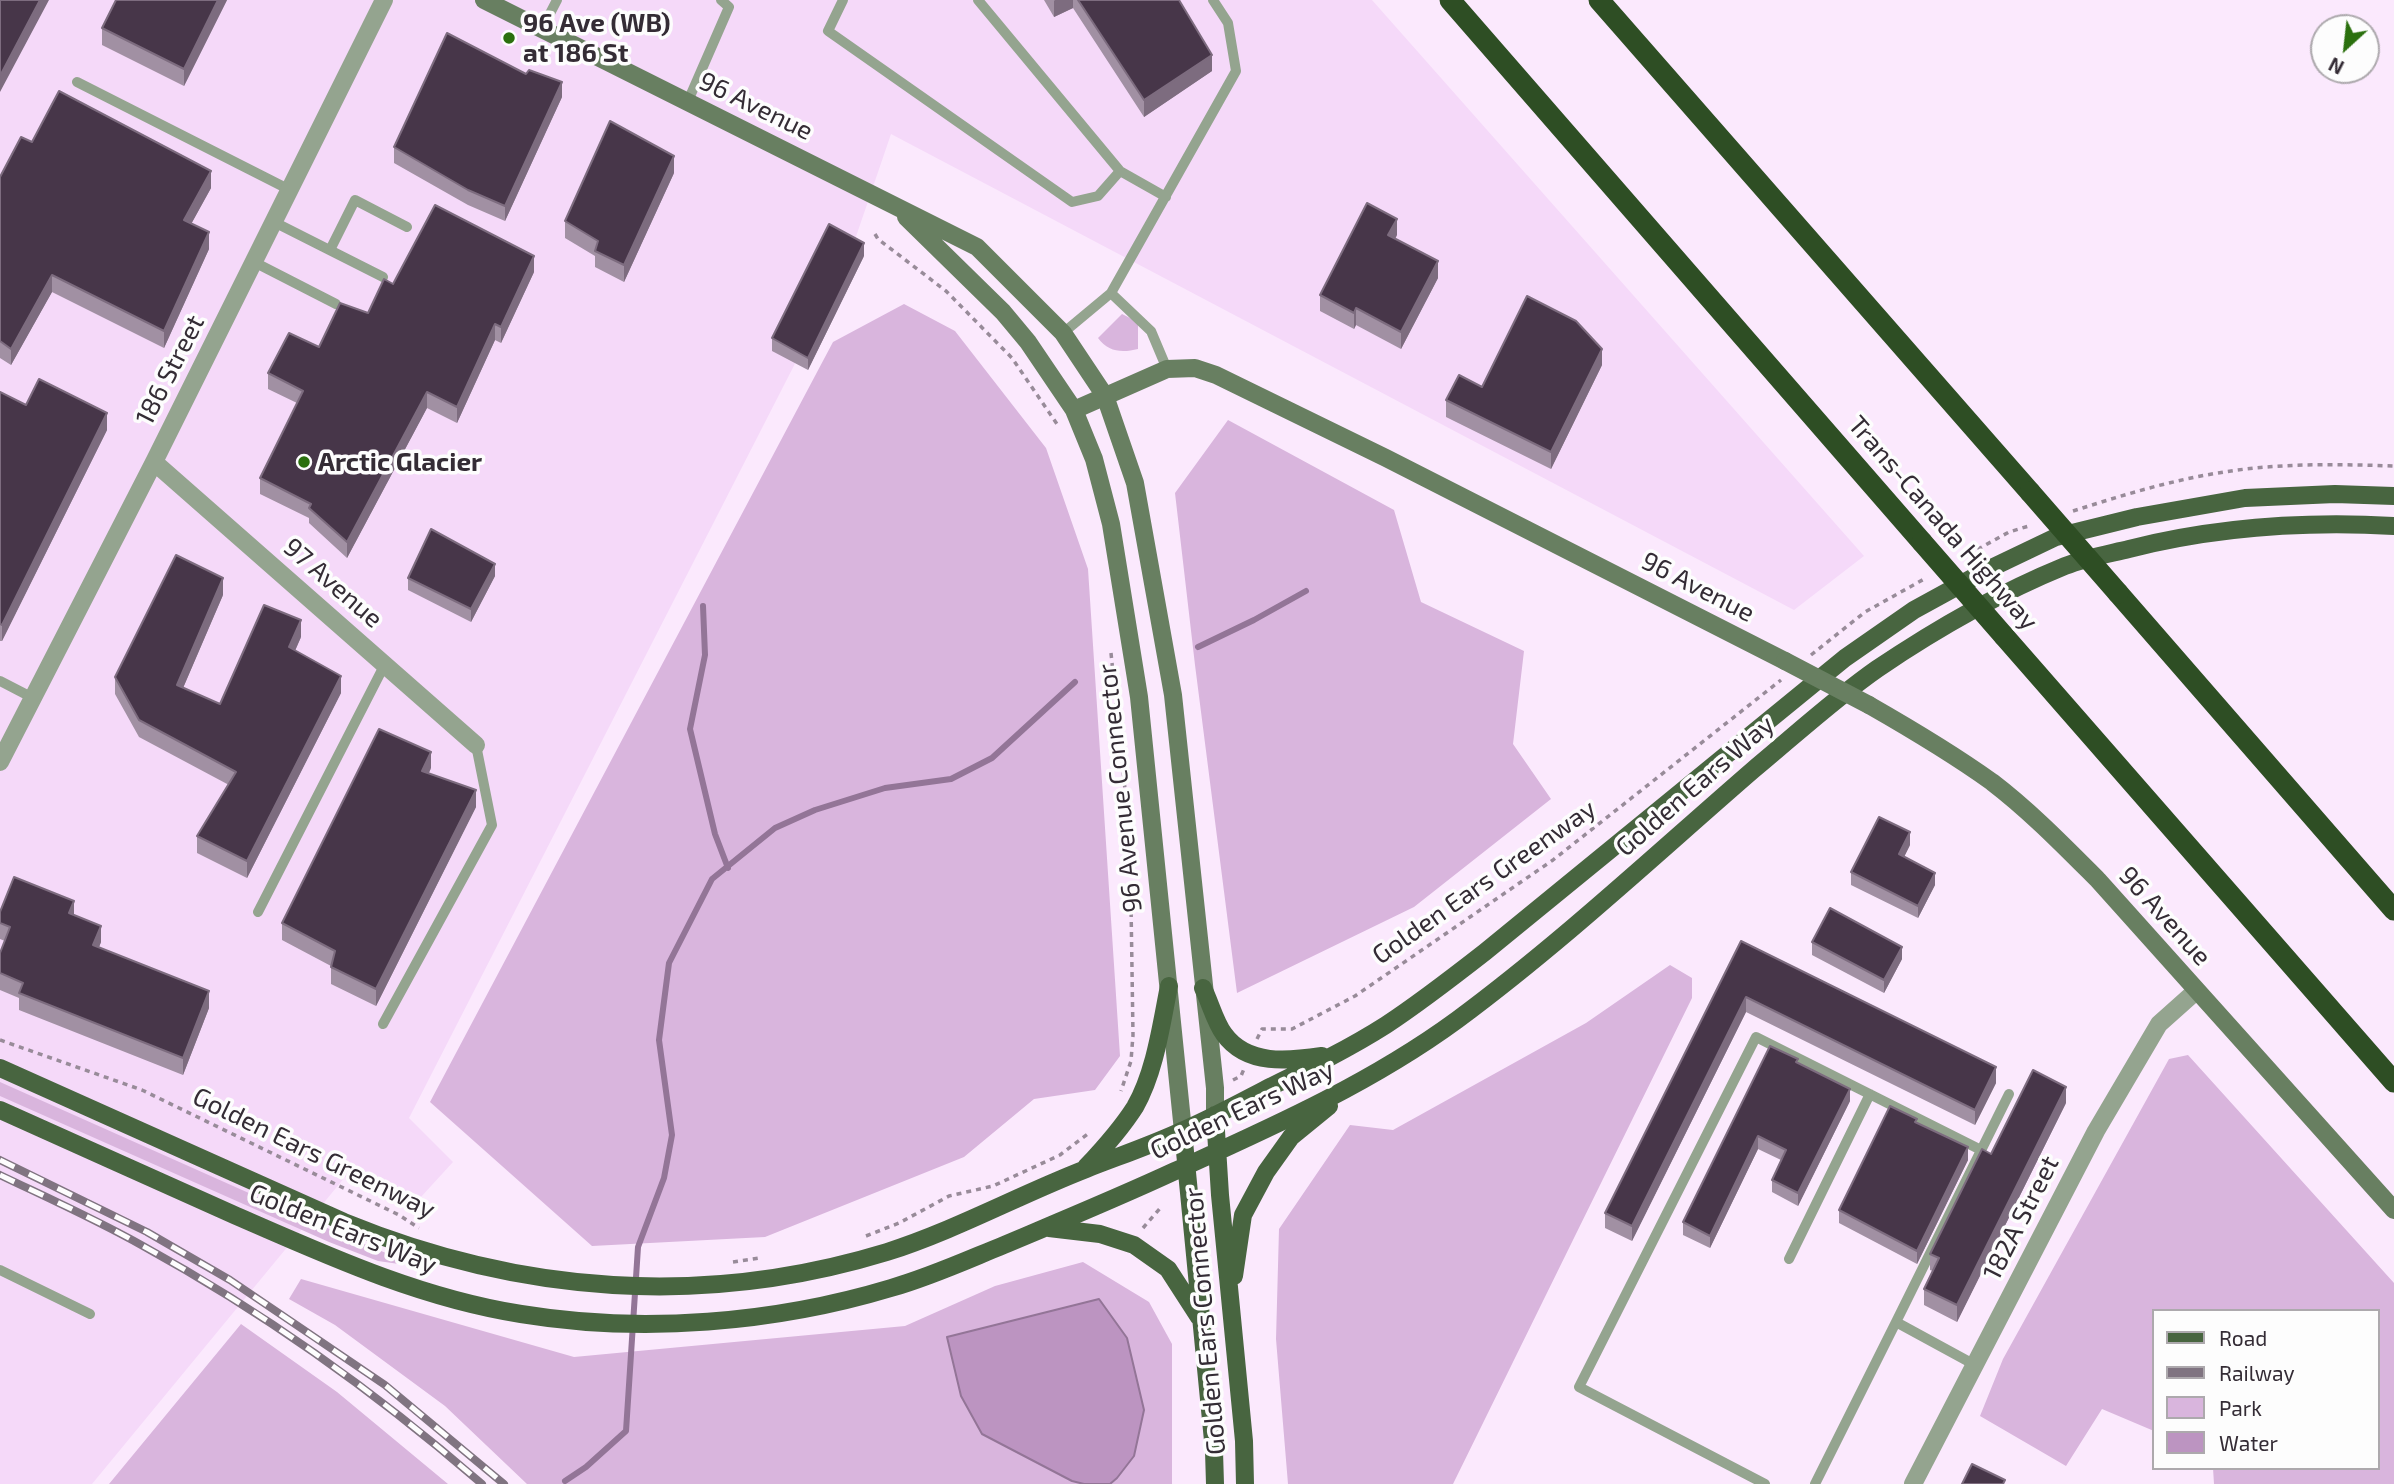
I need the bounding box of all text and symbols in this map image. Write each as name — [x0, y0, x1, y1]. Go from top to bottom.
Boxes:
place label: 96 Ave (WB) at 186 St — [523, 7, 671, 68]
north arrow — [2310, 14, 2380, 84]
marker: 96 Ave (WB) at 186 St — [501, 30, 517, 46]
text: N — [2325, 53, 2347, 80]
street label: 96 Avenue — [694, 65, 818, 147]
street label: 186 Street — [129, 310, 211, 430]
street label: Trans-Canada Highway — [1841, 410, 2045, 636]
place label: Arctic Glacier — [318, 446, 482, 478]
marker: Arctic Glacier — [296, 454, 312, 470]
street label: 97 Avenue — [277, 531, 389, 635]
street label: 96 Avenue — [1636, 545, 1760, 629]
street label: 96 Avenue Connector — [1091, 662, 1149, 914]
street label: Golden Ears Way — [1610, 709, 1780, 863]
street label: Golden Ears Greenway — [1366, 793, 1602, 971]
street label: 96 Avenue — [2112, 860, 2218, 972]
street label: Golden Ears Way — [1145, 1054, 1339, 1166]
street label: Golden Ears Greenway — [188, 1081, 440, 1225]
street label: 182A Street — [1976, 1151, 2066, 1285]
street label: Golden Ears Way — [245, 1177, 441, 1281]
street label: Golden Ears Connector — [1178, 1186, 1232, 1456]
legend — [2152, 1309, 2380, 1470]
text: Road — [2219, 1325, 2267, 1350]
text: Railway — [2219, 1360, 2295, 1385]
text: Park — [2219, 1395, 2262, 1420]
text: Water — [2219, 1430, 2278, 1455]

